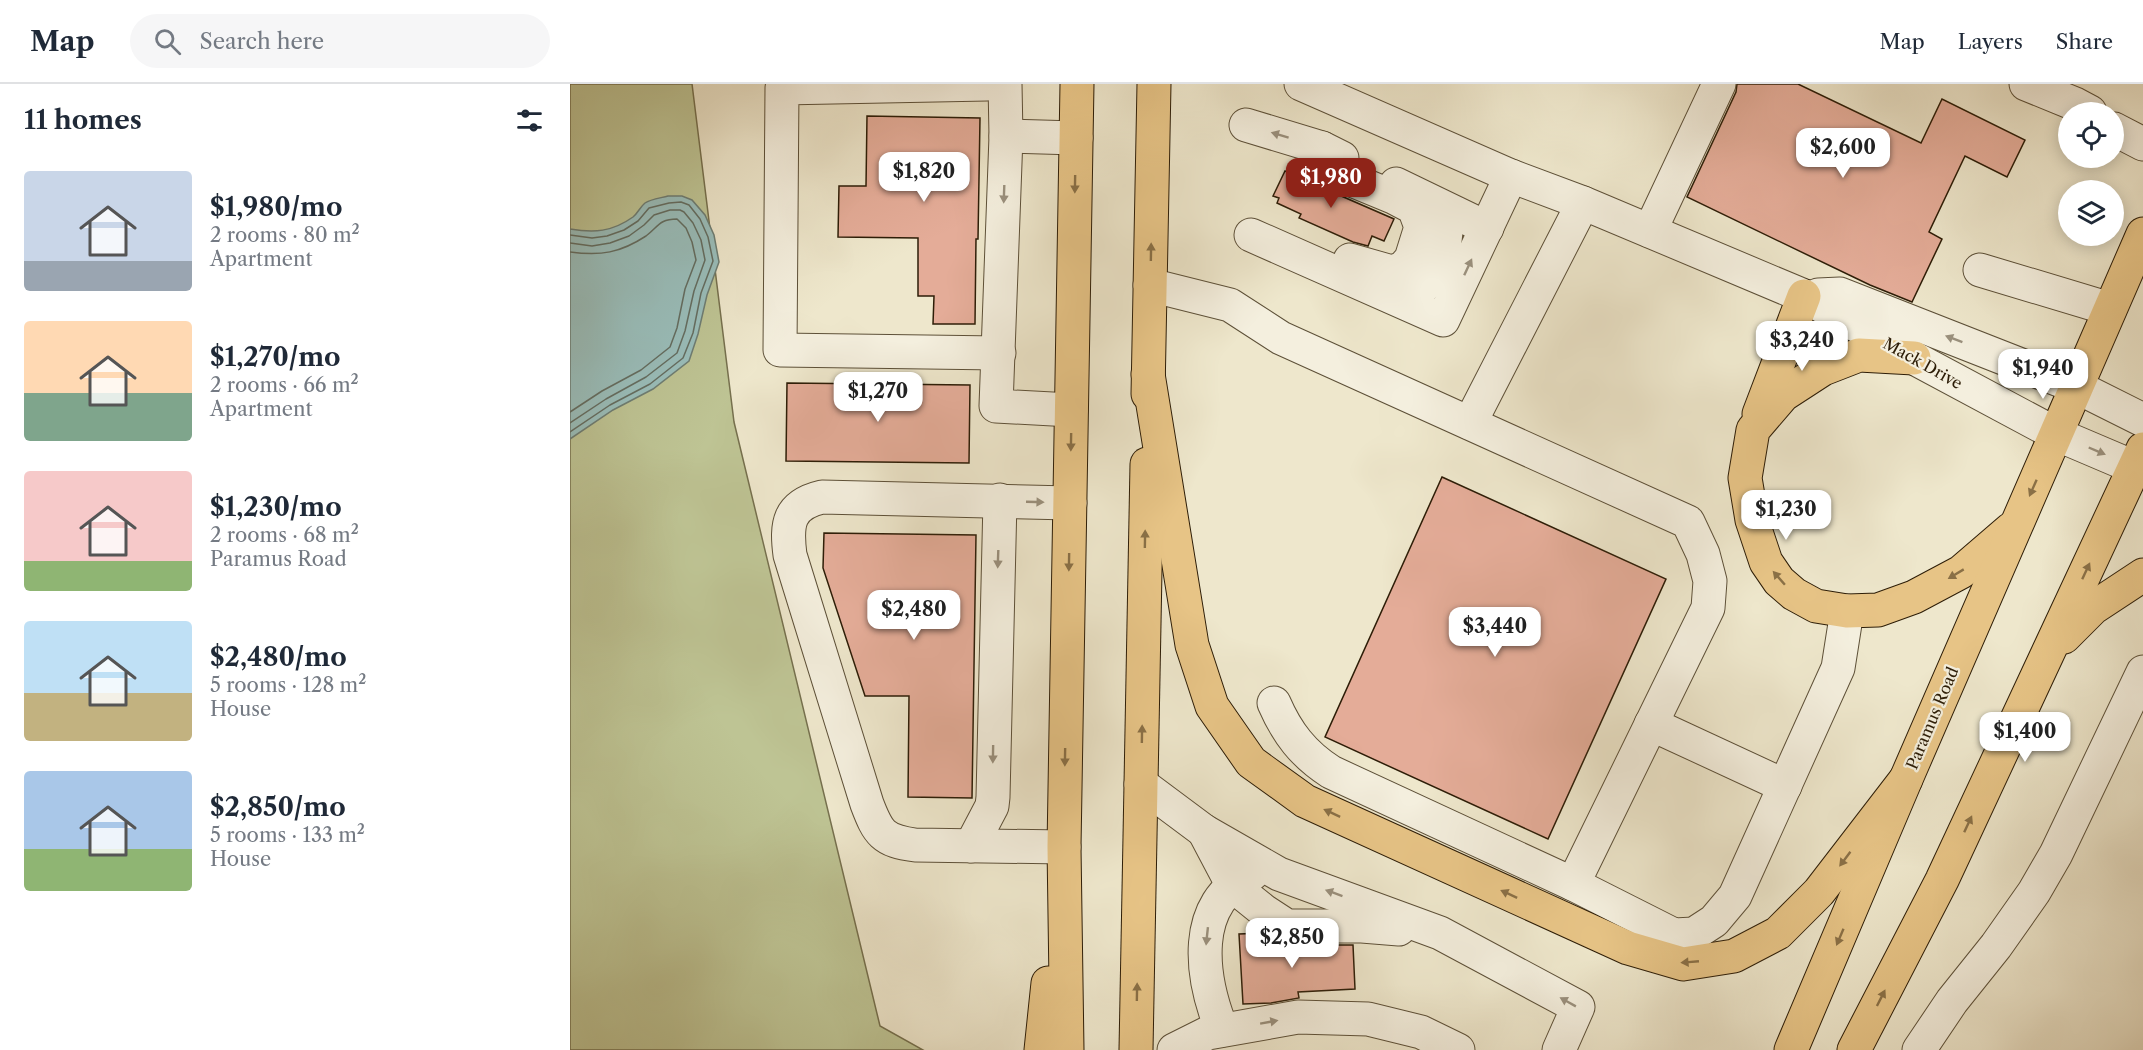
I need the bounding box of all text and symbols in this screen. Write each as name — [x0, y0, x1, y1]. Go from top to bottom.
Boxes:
search box — [130, 14, 550, 68]
text: Map — [30, 24, 94, 58]
icon: search — [151, 25, 184, 58]
text: Search here — [199, 28, 324, 55]
text: Map — [1880, 29, 1925, 54]
text: Layers — [1958, 29, 2023, 54]
text: Share — [2056, 29, 2113, 54]
map controls — [2058, 102, 2124, 246]
button: locate — [2058, 102, 2124, 168]
text: 11 homes — [24, 104, 142, 136]
icon: filters — [513, 104, 546, 137]
pin: $2,600 — [1794, 128, 1892, 179]
one-way arrow — [1271, 130, 1289, 139]
text: $2,600 — [1810, 135, 1876, 159]
pin: $1,820 — [875, 152, 973, 203]
pin: $1,980 — [1282, 158, 1380, 209]
text: $1,820 — [893, 159, 955, 183]
text: $1,980 — [1300, 165, 1362, 189]
one-way arrow — [1070, 175, 1080, 194]
button: layers — [2058, 180, 2124, 246]
one-way arrow — [999, 185, 1009, 204]
text: $1,980/mo — [210, 191, 343, 223]
icon: home — [72, 195, 144, 267]
text: 2 rooms · 80 m² — [210, 223, 360, 247]
one-way arrow — [1146, 243, 1155, 262]
text: Apartment — [210, 247, 313, 271]
one-way arrow — [1464, 259, 1473, 276]
pin: $3,240 — [1753, 321, 1851, 372]
text: $3,240 — [1770, 328, 1834, 352]
street label: Mack Drive — [1880, 333, 1966, 393]
one-way arrow — [1945, 334, 1963, 344]
text: $1,270/mo — [210, 341, 341, 373]
icon: home — [72, 345, 144, 417]
pin: $1,940 — [1994, 349, 2092, 400]
text: $1,940 — [2012, 356, 2074, 380]
pin: $1,270 — [829, 372, 927, 423]
text: 2 rooms · 66 m² — [210, 373, 359, 397]
text: $1,270 — [848, 379, 908, 403]
text: Apartment — [210, 397, 313, 421]
one-way arrow — [1066, 433, 1076, 452]
one-way arrow — [2088, 446, 2106, 456]
one-way arrow — [2028, 479, 2037, 496]
pin: $1,230 — [1737, 490, 1835, 541]
text: $1,230/mo — [210, 491, 342, 523]
icon: home — [72, 495, 144, 567]
one-way arrow — [1025, 497, 1044, 506]
text: $1,230 — [1755, 497, 1817, 521]
text: 2 rooms · 68 m² — [210, 523, 359, 547]
one-way arrow — [1140, 529, 1150, 548]
text: Paramus Road — [210, 547, 347, 571]
one-way arrow — [993, 549, 1002, 568]
one-way arrow — [1064, 552, 1074, 571]
one-way arrow — [2082, 562, 2091, 579]
one-way arrow — [1948, 569, 1964, 580]
one-way arrow — [1772, 570, 1785, 586]
pin: $2,480 — [865, 590, 963, 641]
text: $2,480 — [881, 597, 947, 621]
pin: $3,440 — [1446, 607, 1544, 658]
text: $3,440 — [1463, 614, 1527, 638]
text: $2,480/mo — [210, 641, 347, 673]
icon: home — [72, 645, 144, 717]
street label: Paramus Road — [1901, 663, 1963, 772]
text: 5 rooms · 128 m² — [210, 673, 366, 697]
text: House — [210, 697, 271, 721]
pin: $1,400 — [1976, 712, 2074, 763]
text: $1,400 — [1994, 719, 2057, 743]
one-way arrow — [1137, 724, 1147, 743]
one-way arrow — [989, 744, 998, 763]
one-way arrow — [1061, 747, 1070, 766]
text: $2,850/mo — [210, 791, 346, 823]
icon: home — [72, 795, 144, 867]
one-way arrow — [1322, 808, 1340, 818]
one-way arrow — [1964, 815, 1973, 832]
text: 5 rooms · 133 m² — [210, 823, 365, 847]
text: House — [210, 847, 271, 871]
one-way arrow — [1839, 850, 1851, 866]
one-way arrow — [1325, 888, 1343, 898]
one-way arrow — [1499, 889, 1517, 899]
pin: $2,850 — [1243, 918, 1341, 969]
text: $2,850 — [1260, 925, 1324, 949]
one-way arrow — [1202, 927, 1212, 946]
one-way arrow — [1835, 928, 1844, 946]
one-way arrow — [1680, 958, 1699, 967]
one-way arrow — [1133, 982, 1142, 1001]
one-way arrow — [1876, 989, 1886, 1006]
one-way arrow — [1559, 997, 1576, 1007]
one-way arrow — [1260, 1017, 1279, 1026]

